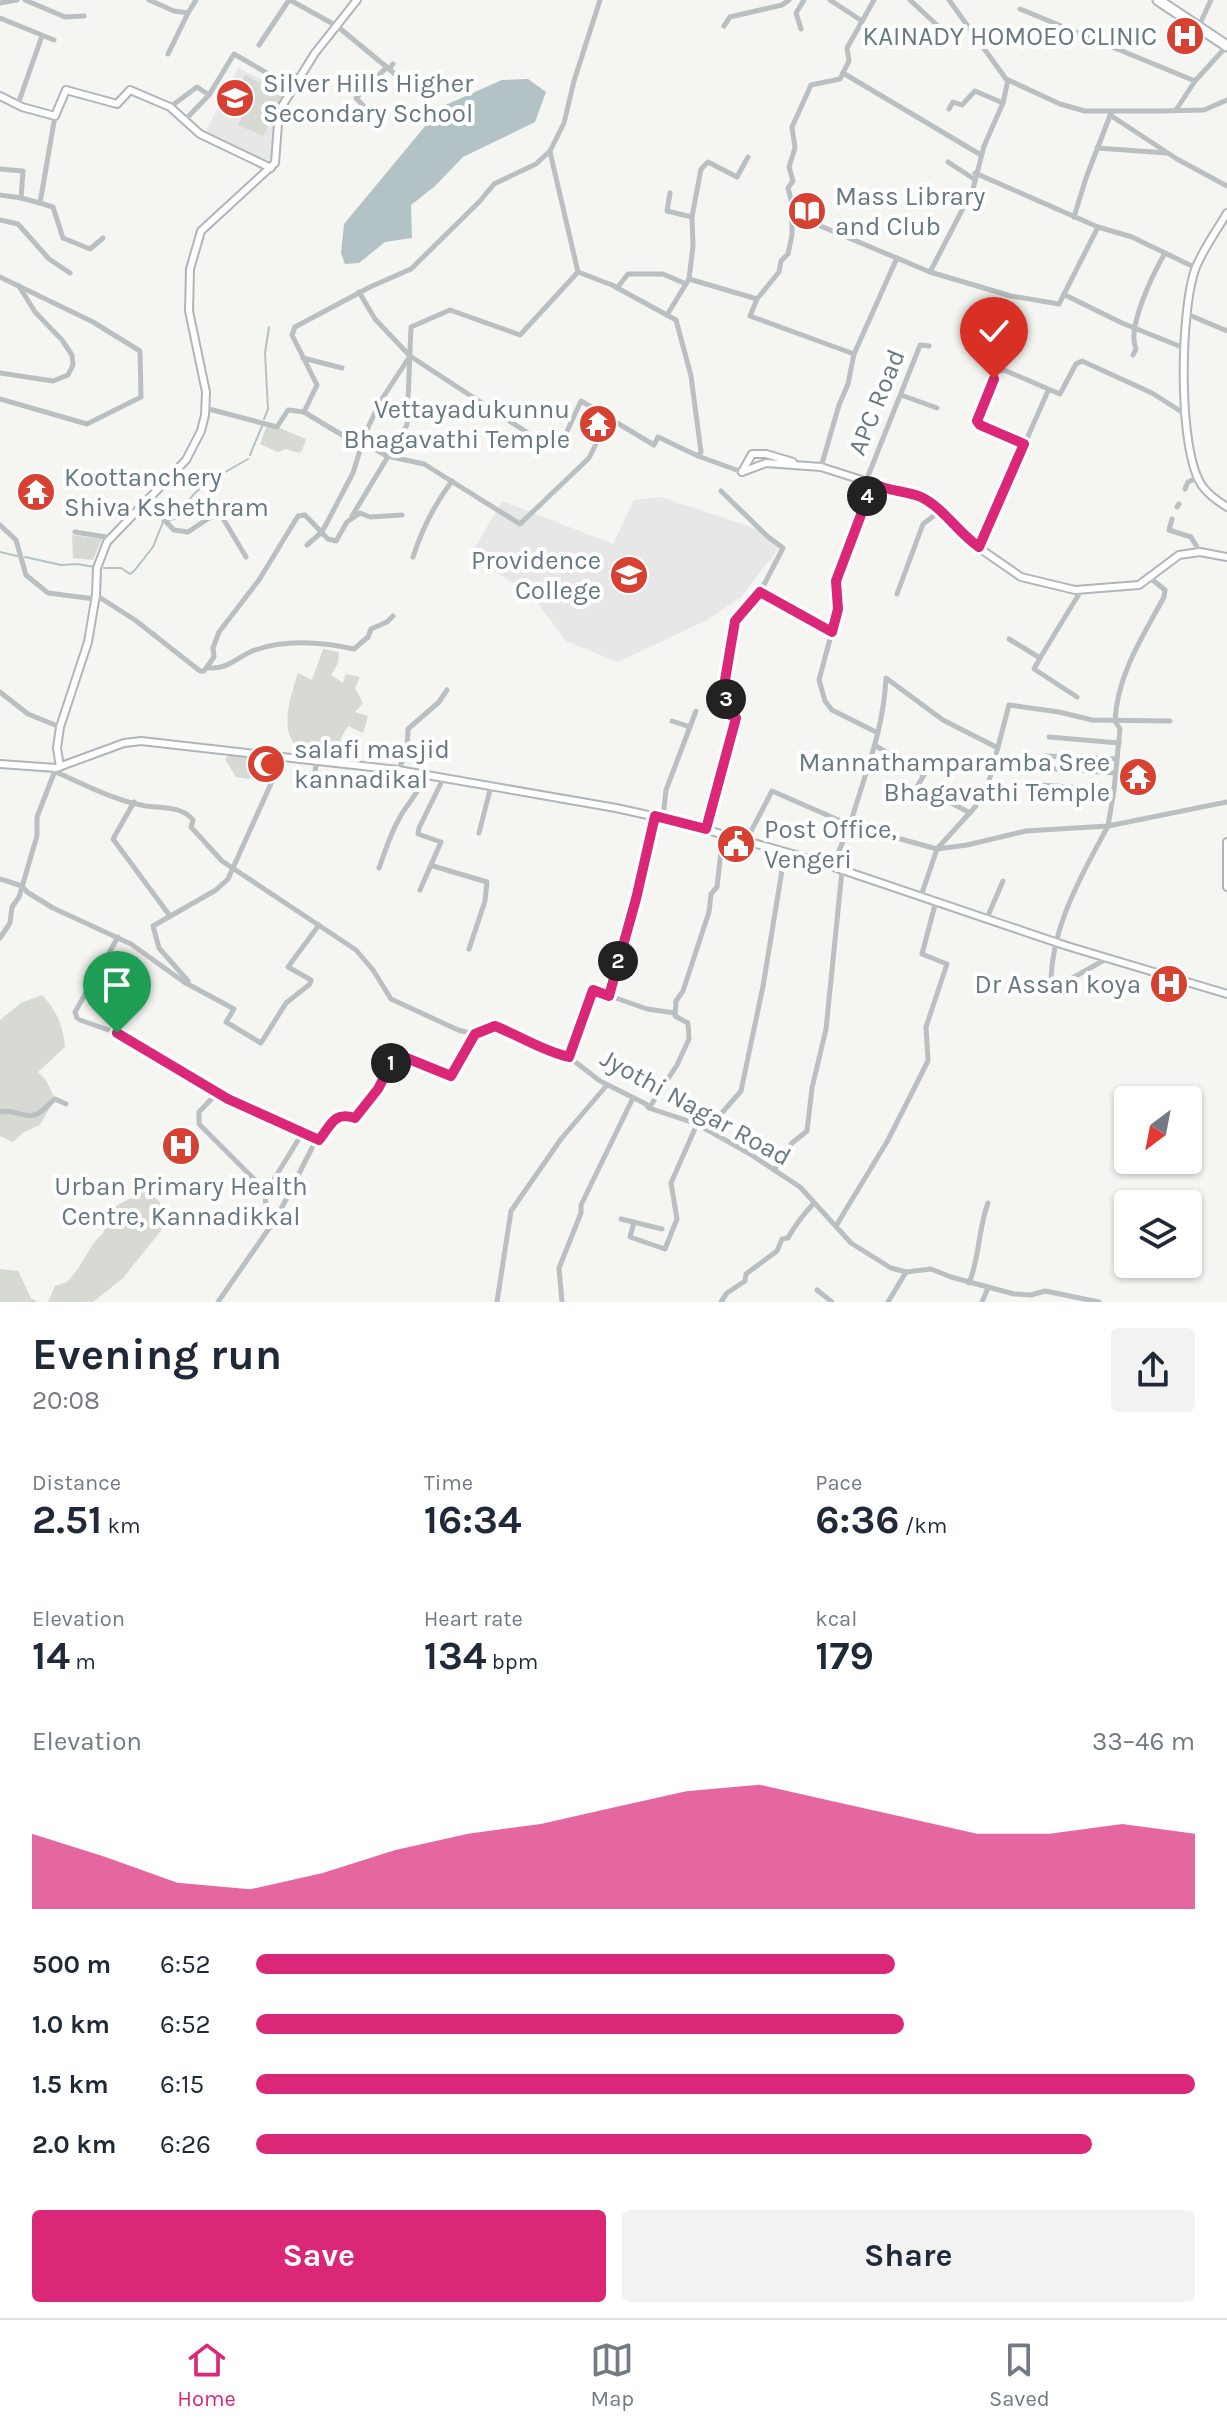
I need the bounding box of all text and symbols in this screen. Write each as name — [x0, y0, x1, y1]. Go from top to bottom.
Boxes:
hospital icon: KAINADY HOMOEO CLINIC — [1164, 15, 1206, 57]
place label: KAINADY HOMOEO CLINIC — [862, 21, 1157, 52]
place label: Silver Hills Higher Secondary School — [263, 68, 474, 129]
school or university icon: Silver Hills Higher Secondary School — [214, 77, 256, 119]
place label: Mass Library and Club — [835, 181, 985, 242]
library icon: Mass Library and Club — [786, 190, 828, 232]
pin — [960, 297, 1028, 379]
icon: check — [972, 309, 1016, 353]
street label: APC Road — [841, 345, 912, 460]
place label: Vettayadukunnu Bhagavathi Temple — [344, 394, 570, 455]
temple icon: Vettayadukunnu Bhagavathi Temple — [577, 403, 619, 445]
place label: Koottanchery Shiva Kshethram — [64, 462, 269, 523]
temple icon: Koottanchery Shiva Kshethram — [15, 471, 57, 513]
pin: 4 — [847, 476, 887, 516]
text: 4 — [860, 483, 874, 509]
place label: Providence College — [471, 545, 601, 606]
school or university icon: Providence College — [608, 554, 650, 596]
pin: 3 — [706, 679, 746, 719]
text: 3 — [719, 686, 733, 712]
place label: salafi masjid kannadikal — [294, 734, 450, 795]
mosque icon: salafi masjid kannadikal — [245, 743, 287, 785]
place label: Mannathamparamba Sree Bhagavathi Temple — [799, 747, 1110, 808]
temple icon: Mannathamparamba Sree Bhagavathi Temple — [1117, 756, 1159, 798]
place label: Post Office, Vengeri — [764, 814, 897, 875]
public building icon: Post Office, Vengeri — [715, 823, 757, 865]
pin: 2 — [598, 941, 638, 981]
text: 2 — [611, 948, 625, 974]
pin — [83, 951, 151, 1033]
icon: arrive — [95, 963, 139, 1007]
hospital icon: Dr Assan koya — [1148, 963, 1190, 1005]
place label: Dr Assan koya — [975, 969, 1141, 1000]
street label: Jyothi Nagar Road — [595, 1042, 796, 1173]
pin: 1 — [371, 1043, 411, 1083]
text: 1 — [387, 1050, 395, 1076]
north arrow — [1114, 1086, 1202, 1174]
map controls — [1114, 1086, 1202, 1278]
hospital icon: Urban Primary Health Centre, Kannadikkal — [160, 1125, 202, 1167]
place label: Urban Primary Health Centre, Kannadikkal — [54, 1171, 308, 1232]
button: layers — [1114, 1190, 1202, 1278]
button: share — [1111, 1328, 1195, 1412]
text: Evening run — [32, 1329, 282, 1380]
text: 20:08 — [32, 1385, 100, 1416]
text: Distance — [32, 1470, 121, 1496]
text: Time — [424, 1470, 473, 1496]
text: Pace — [815, 1470, 862, 1496]
text: 2.51 — [32, 1496, 102, 1543]
text: 16:34 — [424, 1496, 522, 1543]
text: 6:36 — [815, 1496, 900, 1543]
text: km — [102, 1513, 141, 1539]
text: /km — [900, 1513, 947, 1539]
text: Elevation — [32, 1606, 125, 1632]
text: Heart rate — [424, 1606, 523, 1632]
text: kcal — [815, 1606, 857, 1632]
text: 14 — [32, 1632, 70, 1679]
text: 134 — [424, 1632, 487, 1679]
text: 179 — [815, 1632, 874, 1679]
text: m — [70, 1649, 96, 1675]
text: bpm — [487, 1649, 538, 1675]
text: Elevation — [32, 1726, 142, 1757]
text: 33–46 m — [1092, 1726, 1195, 1757]
text: 500 m — [32, 1949, 111, 1980]
text: 6:52 — [160, 1949, 211, 1980]
text: 1.0 km — [32, 2009, 110, 2040]
text: 6:52 — [160, 2009, 211, 2040]
text: 1.5 km — [32, 2069, 109, 2100]
text: 6:15 — [160, 2069, 204, 2100]
text: 2.0 km — [32, 2129, 116, 2160]
text: 6:26 — [160, 2129, 211, 2160]
button: Save — [32, 2210, 606, 2302]
button: Share — [622, 2210, 1195, 2302]
tab: Home — [177, 2338, 236, 2412]
tab: Map — [590, 2338, 634, 2412]
tab: Saved — [989, 2338, 1050, 2412]

